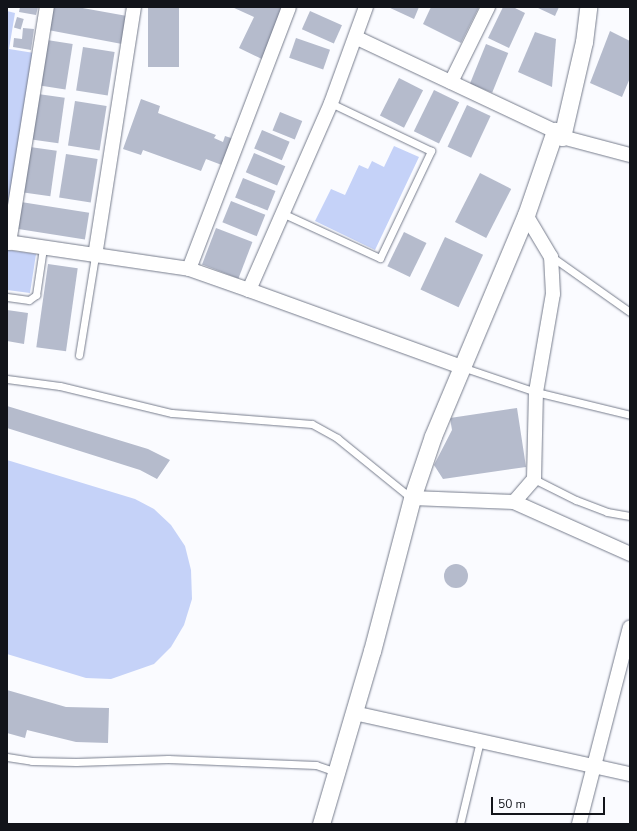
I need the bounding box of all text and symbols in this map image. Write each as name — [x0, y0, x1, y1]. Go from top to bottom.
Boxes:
scale bar — [493, 789, 607, 815]
text: 50 m — [498, 796, 526, 812]

